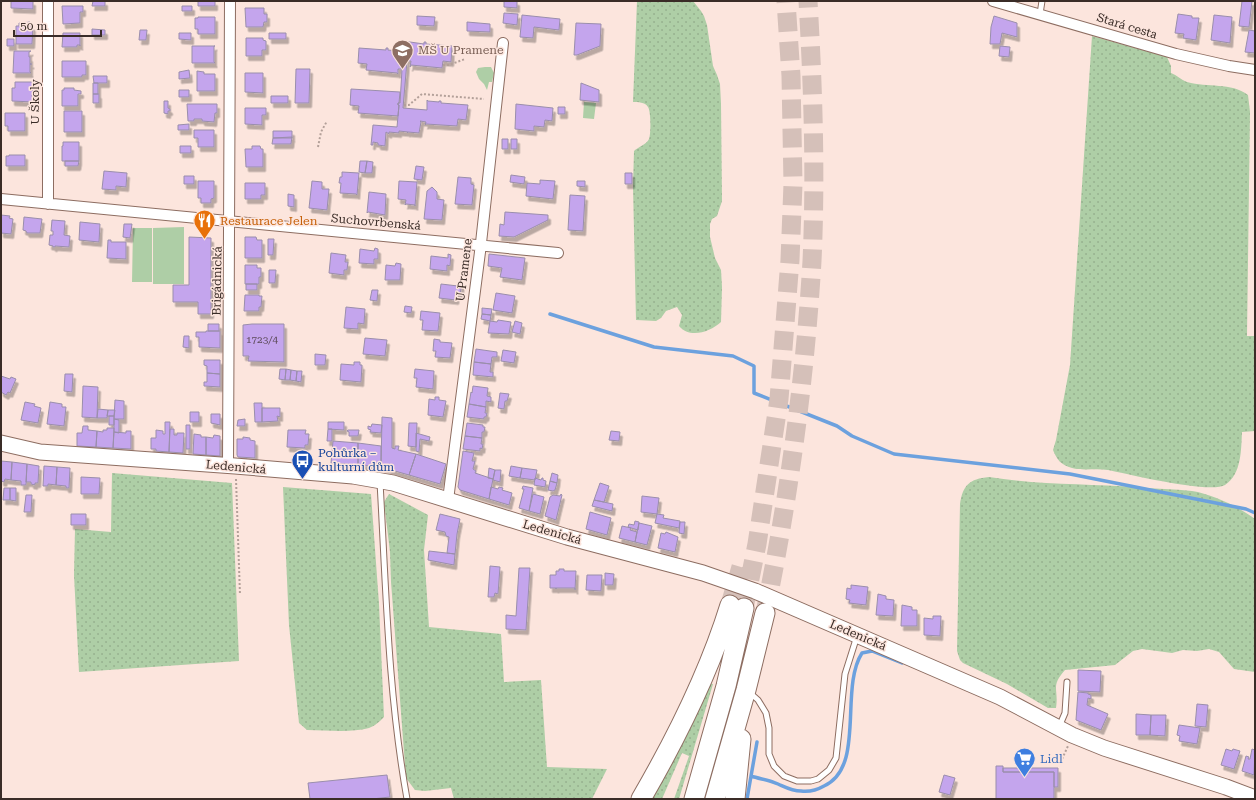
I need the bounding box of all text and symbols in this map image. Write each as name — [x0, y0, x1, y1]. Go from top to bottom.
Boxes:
street label: Stará cesta — [1095, 10, 1159, 42]
scale bar — [14, 12, 101, 38]
text: 50 m — [20, 19, 47, 33]
school or university icon: MŠ U Pramene — [390, 37, 416, 70]
place label: MŠ U Pramene — [418, 43, 504, 57]
street label: U Školy — [28, 78, 42, 125]
restaurant icon: Restaurace Jelen — [192, 208, 218, 241]
street label: Suchovrbenská — [331, 211, 422, 233]
place label: Restaurace Jelen — [220, 214, 318, 228]
street label: U Pramene — [453, 237, 475, 302]
street label: Brigádnická — [209, 246, 225, 316]
house number: 1723/4 — [246, 334, 278, 345]
place label: Pohůrka – kulturní dům — [318, 446, 394, 474]
bus stop icon: Pohůrka – kulturní dům — [290, 447, 316, 480]
street label: Ledenická — [205, 457, 267, 477]
street label: Ledenická — [521, 517, 583, 547]
street label: Ledenická — [827, 617, 889, 653]
supermarket icon: Lidl — [1012, 746, 1038, 779]
place label: Lidl — [1040, 752, 1063, 766]

